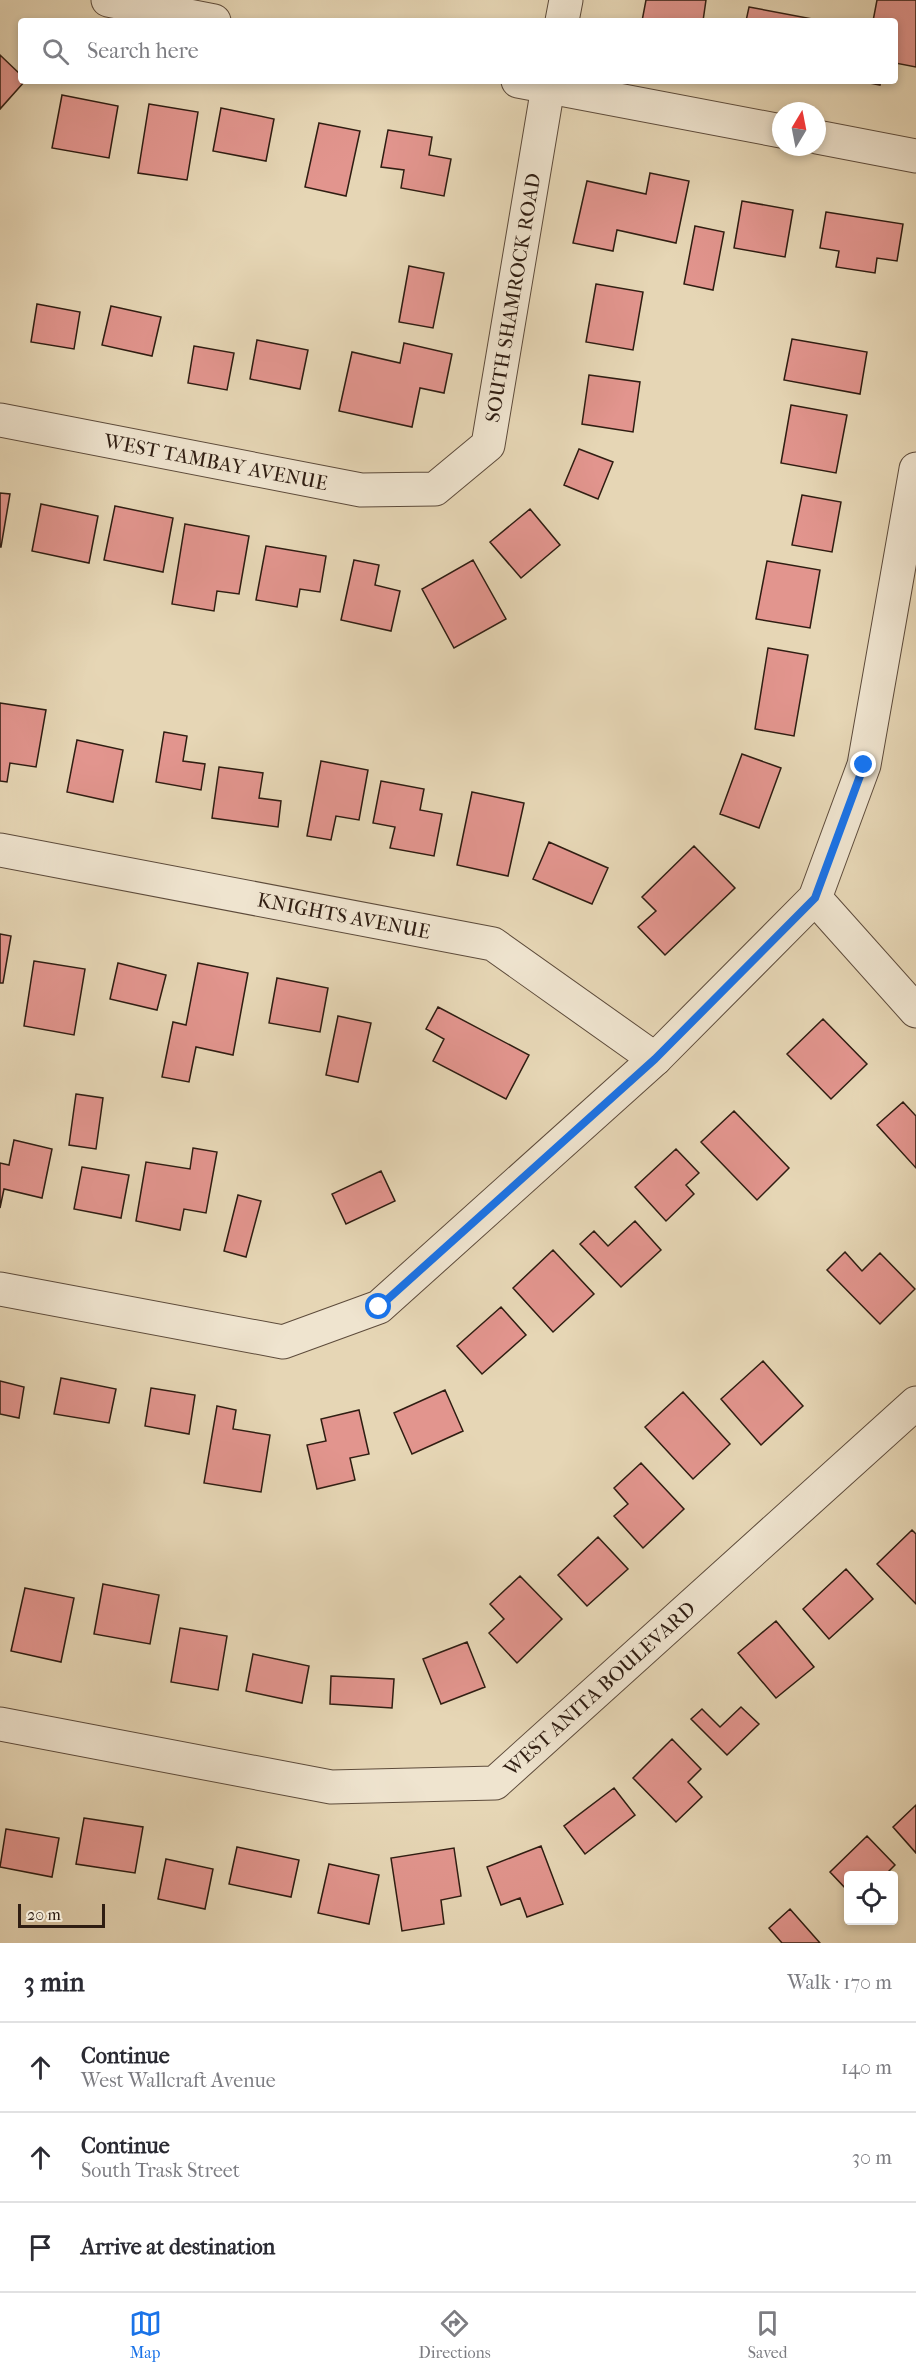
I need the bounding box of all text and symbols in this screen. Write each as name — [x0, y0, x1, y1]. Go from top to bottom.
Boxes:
search box — [18, 18, 898, 84]
icon: search — [39, 35, 72, 68]
text: Search here — [87, 38, 199, 64]
north arrow — [772, 102, 826, 156]
street label: SOUTH SHAMROCK ROAD — [481, 171, 545, 424]
street label: WEST TAMBAY AVENUE — [101, 429, 330, 495]
route end — [850, 751, 876, 777]
street label: KNIGHTS AVENUE — [255, 888, 432, 943]
route start — [365, 1293, 391, 1319]
street label: WEST ANITA BOULEVARD — [499, 1596, 700, 1781]
map controls — [844, 1871, 898, 1925]
button: locate — [844, 1871, 898, 1925]
scale bar — [18, 1901, 105, 1928]
text: 20 m — [27, 1905, 61, 1924]
text: 3 min — [24, 1967, 85, 1998]
text: Walk · 170 m — [787, 1971, 892, 1994]
text: Continue — [81, 2043, 170, 2069]
icon: ahead — [24, 2051, 57, 2084]
text: 140 m — [841, 2056, 892, 2079]
text: West Wallcraft Avenue — [81, 2069, 276, 2092]
text: Continue — [81, 2133, 170, 2159]
icon: ahead — [24, 2141, 57, 2174]
text: 30 m — [852, 2146, 892, 2169]
text: South Trask Street — [81, 2159, 240, 2182]
icon: arrive — [24, 2231, 57, 2264]
text: Arrive at destination — [81, 2234, 275, 2260]
tab: Map — [129, 2307, 162, 2362]
tab: Directions — [419, 2307, 491, 2362]
tab: Saved — [748, 2307, 787, 2362]

